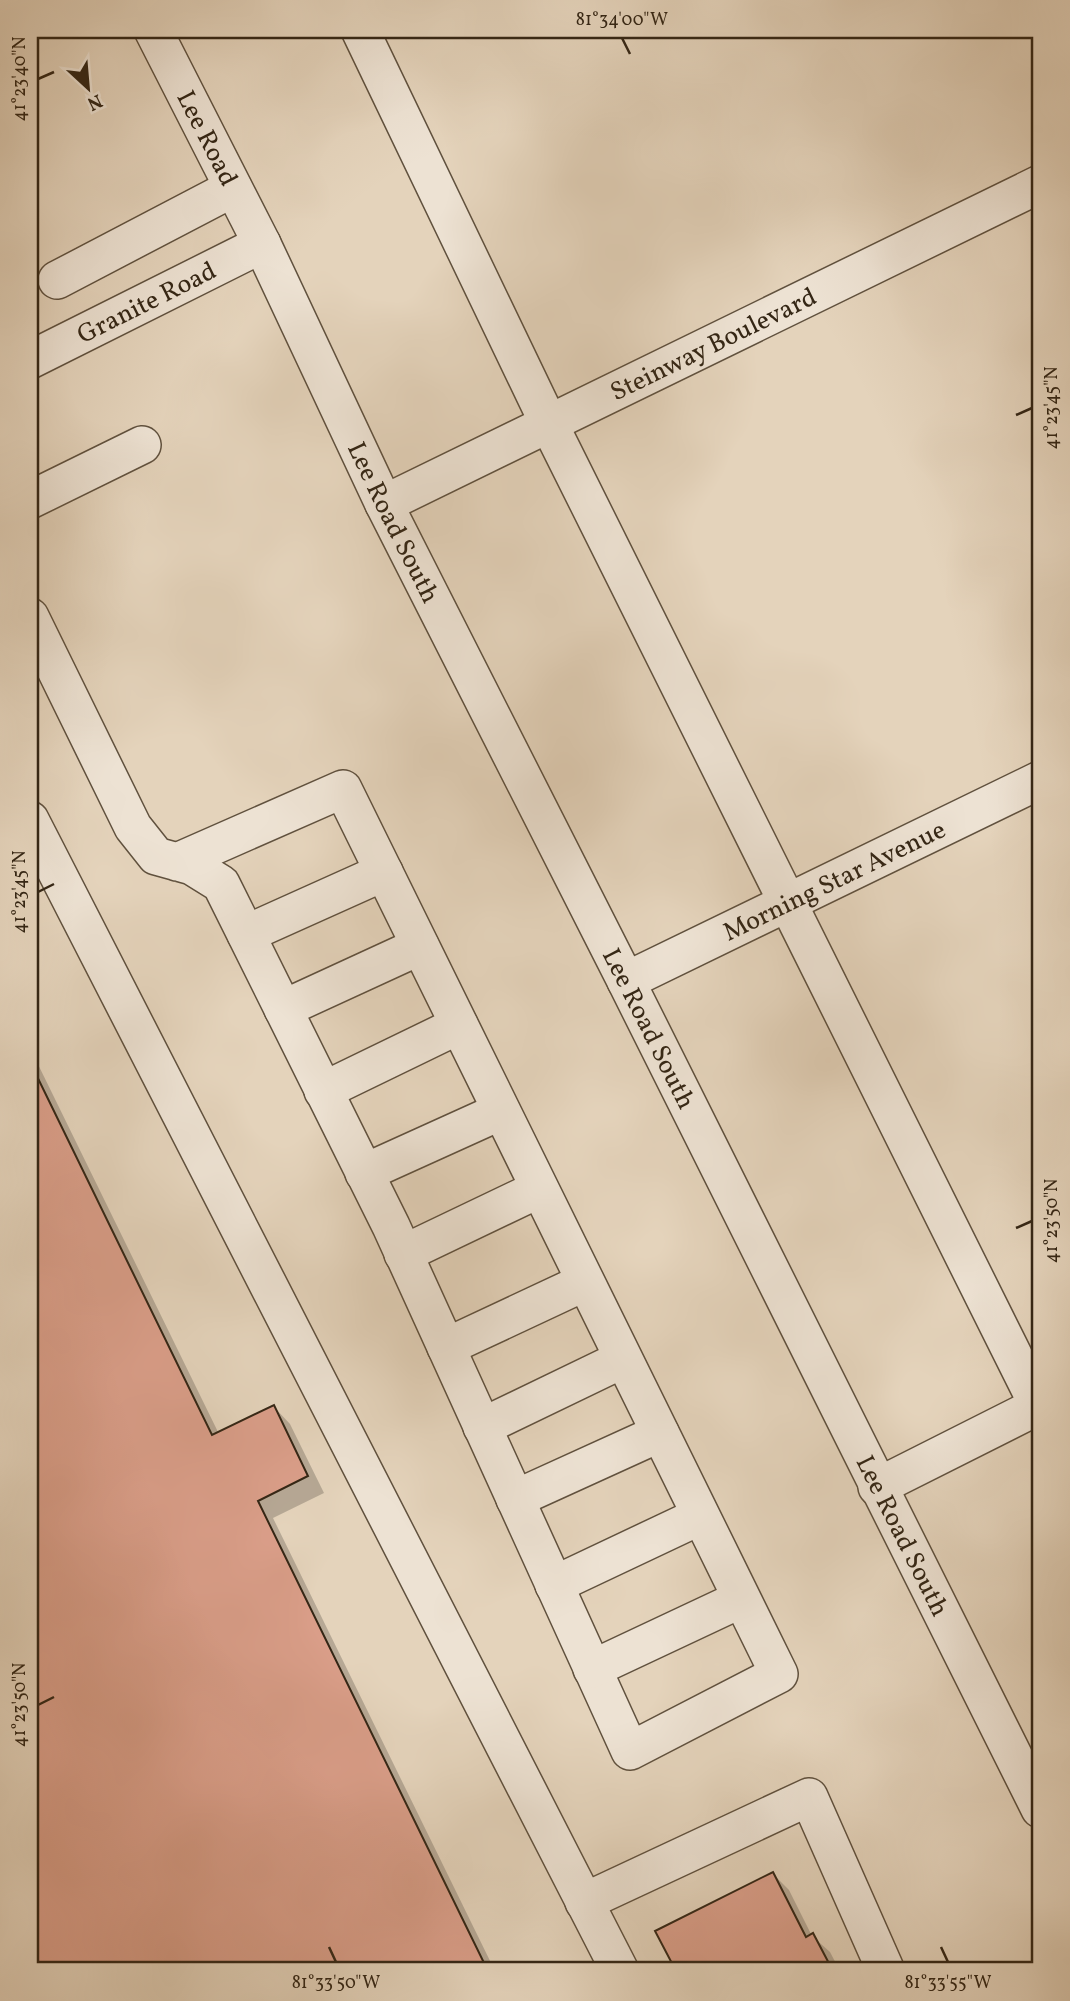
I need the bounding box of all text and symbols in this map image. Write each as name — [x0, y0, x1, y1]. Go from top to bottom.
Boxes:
text: 81°34'00"W — [576, 8, 668, 33]
text: 41°23'40"N — [8, 36, 33, 122]
north arrow — [52, 52, 122, 122]
street label: Lee Road — [167, 85, 246, 193]
text: N — [82, 87, 106, 116]
street label: Granite Road — [71, 254, 223, 354]
street label: Steinway Boulevard — [605, 280, 823, 411]
text: 41°23'45"N — [1040, 366, 1065, 450]
street label: Lee Road South — [337, 436, 447, 610]
street label: Morning Star Avenue — [717, 813, 952, 951]
text: 41°23'45"N — [8, 850, 33, 934]
street label: Lee Road South — [592, 942, 703, 1116]
text: 41°23'50"N — [1040, 1179, 1065, 1263]
street label: Lee Road South — [846, 1450, 957, 1623]
text: 41°23'50"N — [8, 1663, 33, 1747]
text: 81°33'50"W — [292, 1971, 380, 1996]
text: 81°33'55"W — [904, 1971, 992, 1996]

